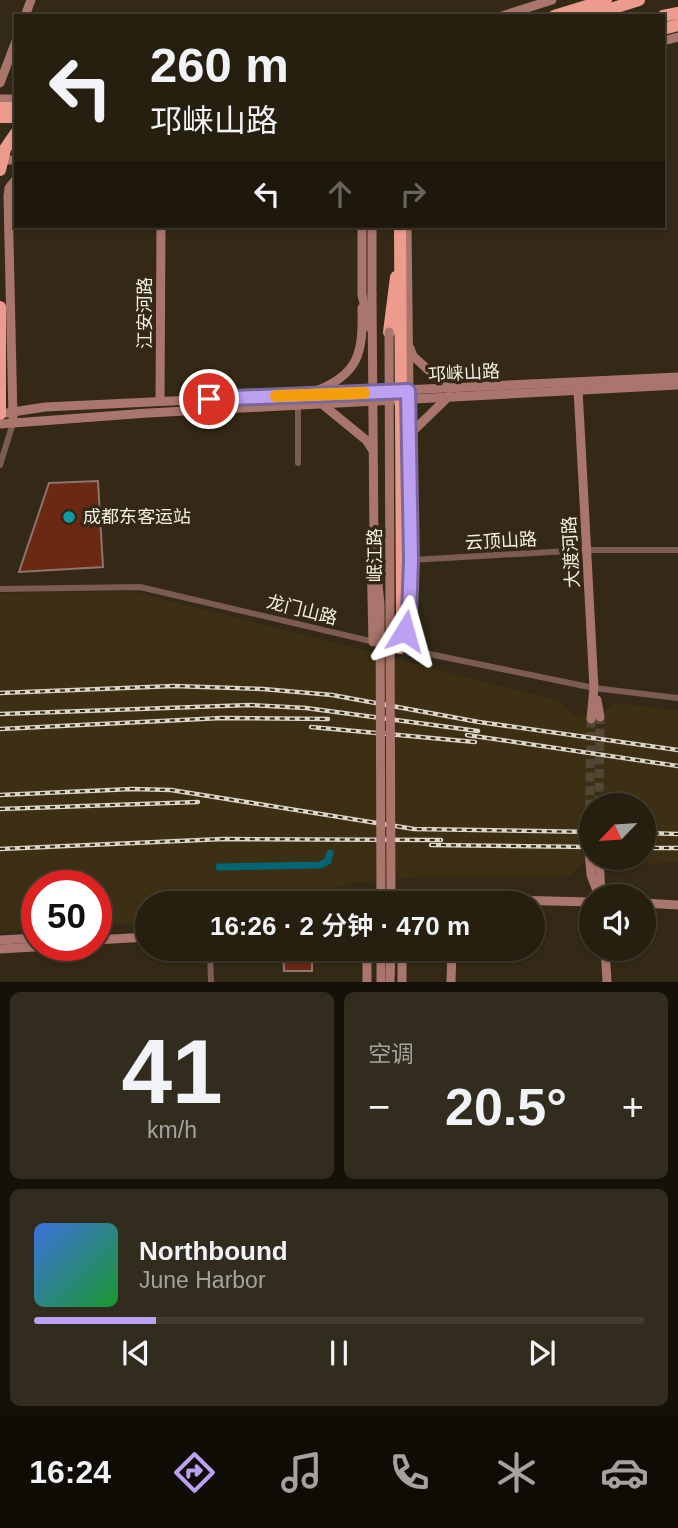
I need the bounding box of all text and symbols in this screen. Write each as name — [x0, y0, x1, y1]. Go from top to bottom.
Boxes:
text: 260 m — [150, 38, 289, 92]
icon: left — [35, 42, 126, 133]
text: 邛崃山路 — [150, 103, 278, 139]
icon: left — [248, 175, 286, 213]
icon: ahead — [321, 175, 359, 213]
icon: right — [394, 175, 432, 213]
street label: 江安河路 — [135, 277, 155, 349]
street label: 邛崃山路 — [428, 361, 500, 385]
pin — [179, 369, 239, 429]
icon: arrive — [190, 380, 228, 418]
place label: 成都东客运站 — [83, 507, 191, 527]
marker: 成都东客运站 — [61, 509, 77, 525]
street label: 大渡河路 — [559, 516, 583, 588]
street label: 岷江路 — [365, 528, 385, 582]
street label: 云顶山路 — [465, 529, 537, 553]
street label: 龙门山路 — [265, 592, 339, 628]
position arrow — [368, 594, 442, 668]
north arrow — [579, 793, 656, 870]
map controls — [579, 793, 656, 961]
speed limit sign: 50 — [21, 870, 112, 961]
button: sound — [579, 884, 656, 961]
text: 16:26 · 2 分钟 · 470 m — [210, 911, 470, 941]
text: 41 — [121, 1021, 223, 1122]
text: 空调 — [368, 1041, 414, 1067]
text: 20.5° — [445, 1078, 567, 1136]
text: − — [368, 1086, 390, 1128]
text: + — [622, 1086, 644, 1128]
text: km/h — [147, 1117, 197, 1143]
text: Northbound — [139, 1236, 288, 1266]
text: June Harbor — [139, 1267, 266, 1293]
icon: previous — [117, 1334, 155, 1372]
icon: pause — [320, 1334, 358, 1372]
icon: next — [523, 1334, 561, 1372]
icon: directions — [170, 1448, 219, 1497]
icon: music — [277, 1448, 326, 1497]
icon: phone — [385, 1448, 434, 1497]
icon: climate — [492, 1448, 541, 1497]
icon: car — [600, 1448, 649, 1497]
text: 16:24 — [29, 1454, 111, 1490]

